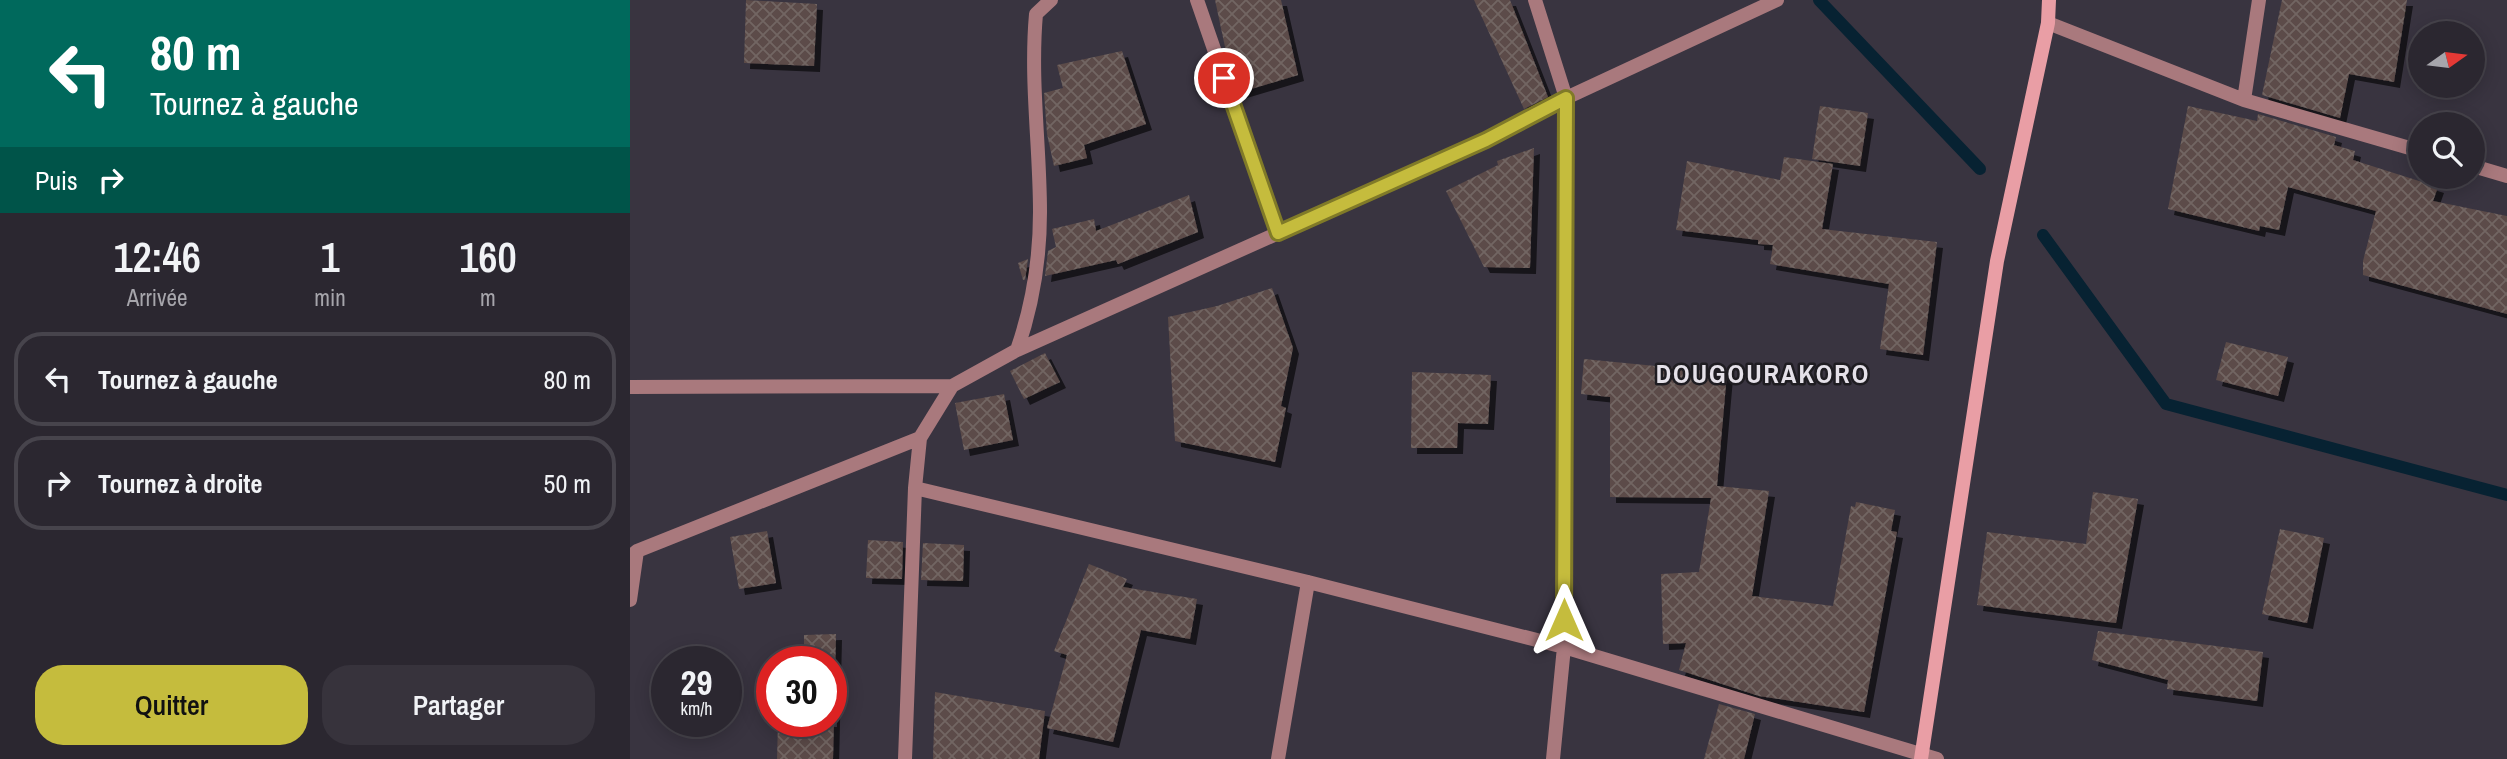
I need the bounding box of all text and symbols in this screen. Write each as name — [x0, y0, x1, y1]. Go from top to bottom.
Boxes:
text: 80 m — [150, 19, 242, 85]
north arrow — [2408, 21, 2485, 98]
map controls — [2408, 21, 2485, 189]
icon: left — [35, 28, 126, 119]
pin — [1194, 48, 1254, 108]
icon: arrive — [1205, 59, 1243, 97]
text: Tournez à gauche — [150, 82, 359, 125]
button: search — [2408, 112, 2485, 189]
icon: right — [92, 161, 130, 199]
text: Puis — [35, 163, 78, 198]
text: 12:46 — [113, 229, 201, 285]
text: 1 — [320, 229, 340, 285]
text: 160 — [459, 229, 517, 285]
text: Arrivée — [127, 282, 188, 313]
text: min — [314, 282, 346, 313]
text: m — [480, 282, 496, 313]
district label: DOUGOURAKORO — [1656, 356, 1870, 391]
icon: left — [39, 360, 77, 398]
text: Tournez à gauche — [98, 362, 278, 397]
text: 80 m — [544, 362, 591, 397]
icon: right — [39, 464, 77, 502]
text: Tournez à droite — [98, 466, 262, 501]
text: 50 m — [544, 466, 591, 501]
position arrow — [1527, 583, 1601, 657]
speed limit sign: 30 — [756, 646, 847, 737]
text: 29 — [681, 659, 712, 706]
button: Quitter — [35, 665, 308, 745]
button: Partager — [322, 665, 595, 745]
text: km/h — [681, 696, 713, 721]

